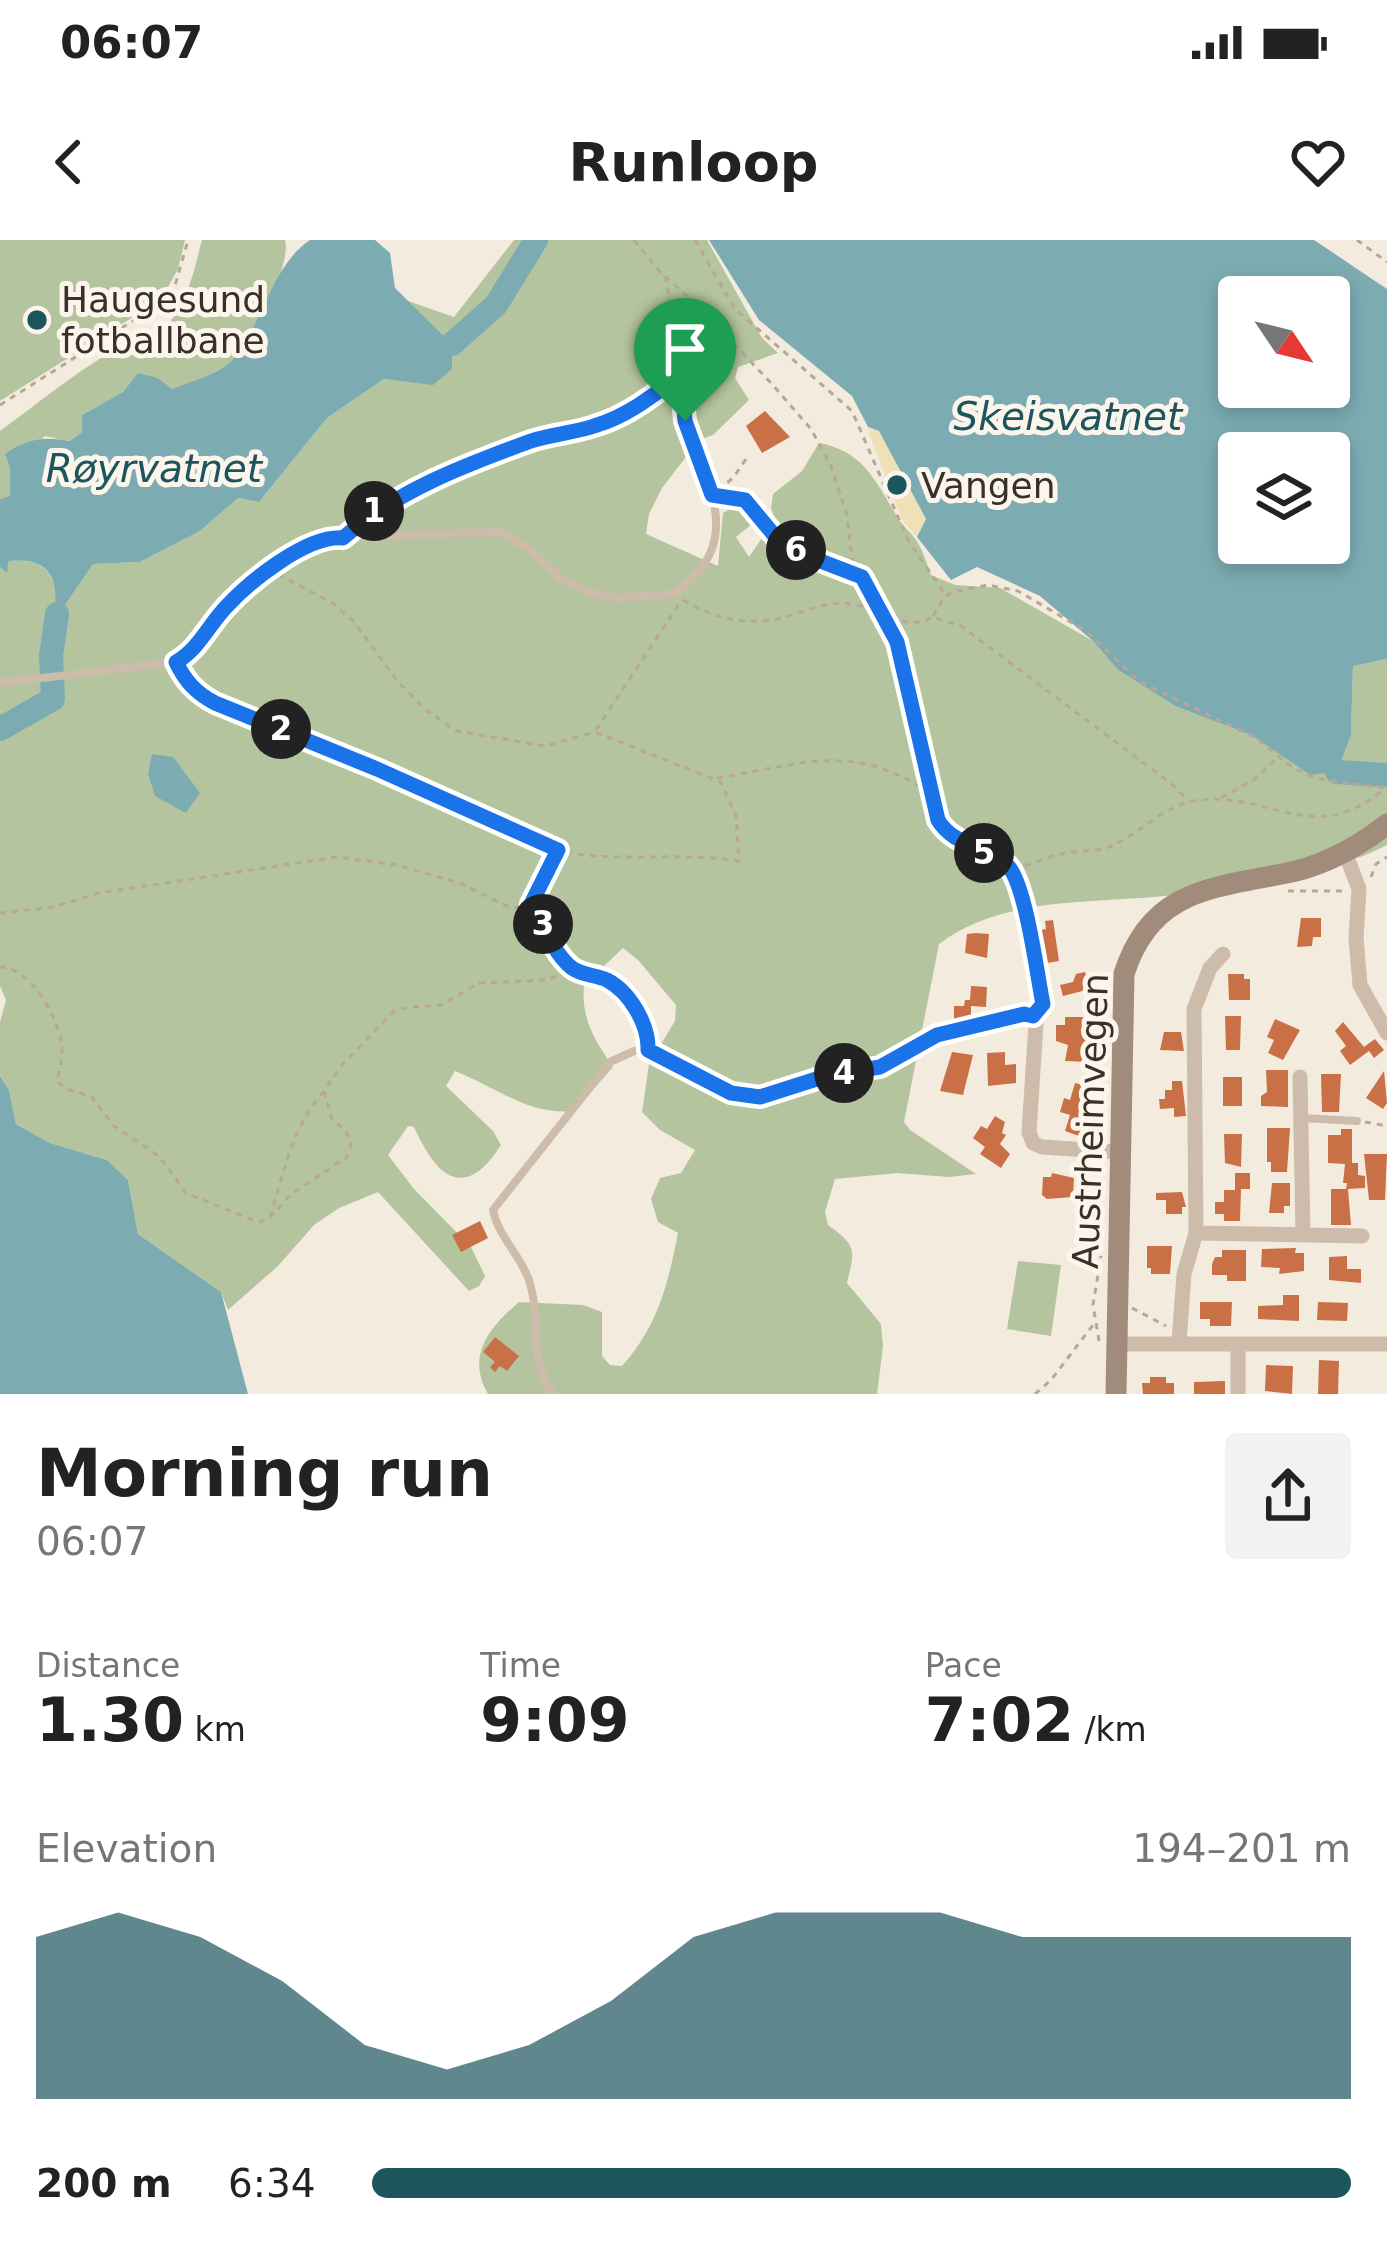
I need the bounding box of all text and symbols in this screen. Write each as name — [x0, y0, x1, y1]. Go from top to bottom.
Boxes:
text: 06:07 — [60, 16, 203, 69]
icon: back — [36, 129, 102, 195]
icon: heart — [1285, 129, 1351, 195]
text: Runloop — [569, 131, 818, 194]
north arrow — [1218, 276, 1350, 408]
map controls — [1218, 276, 1350, 564]
place label: Haugesund fotballbane — [61, 279, 265, 361]
pin — [634, 298, 736, 421]
marker: Haugesund fotballbane — [24, 307, 50, 333]
icon: arrive — [652, 316, 718, 382]
water label: Skeisvatnet — [954, 394, 1184, 439]
button: layers — [1218, 432, 1350, 564]
water label: Røyrvatnet — [46, 446, 264, 491]
place label: Vangen — [921, 465, 1056, 506]
marker: Vangen — [884, 472, 910, 498]
pin: 1 — [344, 481, 404, 541]
text: 1 — [363, 491, 385, 530]
pin: 6 — [766, 520, 826, 580]
text: 6 — [785, 530, 807, 569]
pin: 2 — [251, 699, 311, 759]
text: 2 — [270, 709, 292, 748]
pin: 5 — [954, 823, 1014, 883]
text: 5 — [973, 833, 995, 872]
pin: 3 — [513, 894, 573, 954]
text: 3 — [532, 904, 554, 943]
street label: Austrheimvegen — [1065, 972, 1116, 1270]
pin: 4 — [814, 1043, 874, 1103]
text: 4 — [833, 1053, 855, 1092]
button: share — [1225, 1433, 1351, 1559]
text: Morning run — [36, 1435, 493, 1512]
text: 06:07 — [36, 1519, 148, 1564]
text: Distance — [36, 1646, 180, 1685]
text: Time — [480, 1646, 561, 1685]
text: Pace — [925, 1646, 1002, 1685]
text: 1.30 — [36, 1685, 184, 1755]
text: 9:09 — [480, 1685, 630, 1755]
text: 7:02 — [925, 1685, 1074, 1755]
text: km — [184, 1710, 246, 1749]
text: /km — [1074, 1710, 1147, 1749]
text: Elevation — [36, 1826, 217, 1871]
text: 194–201 m — [1132, 1826, 1351, 1871]
text: 200 m — [36, 2161, 172, 2206]
text: 6:34 — [228, 2161, 316, 2206]

